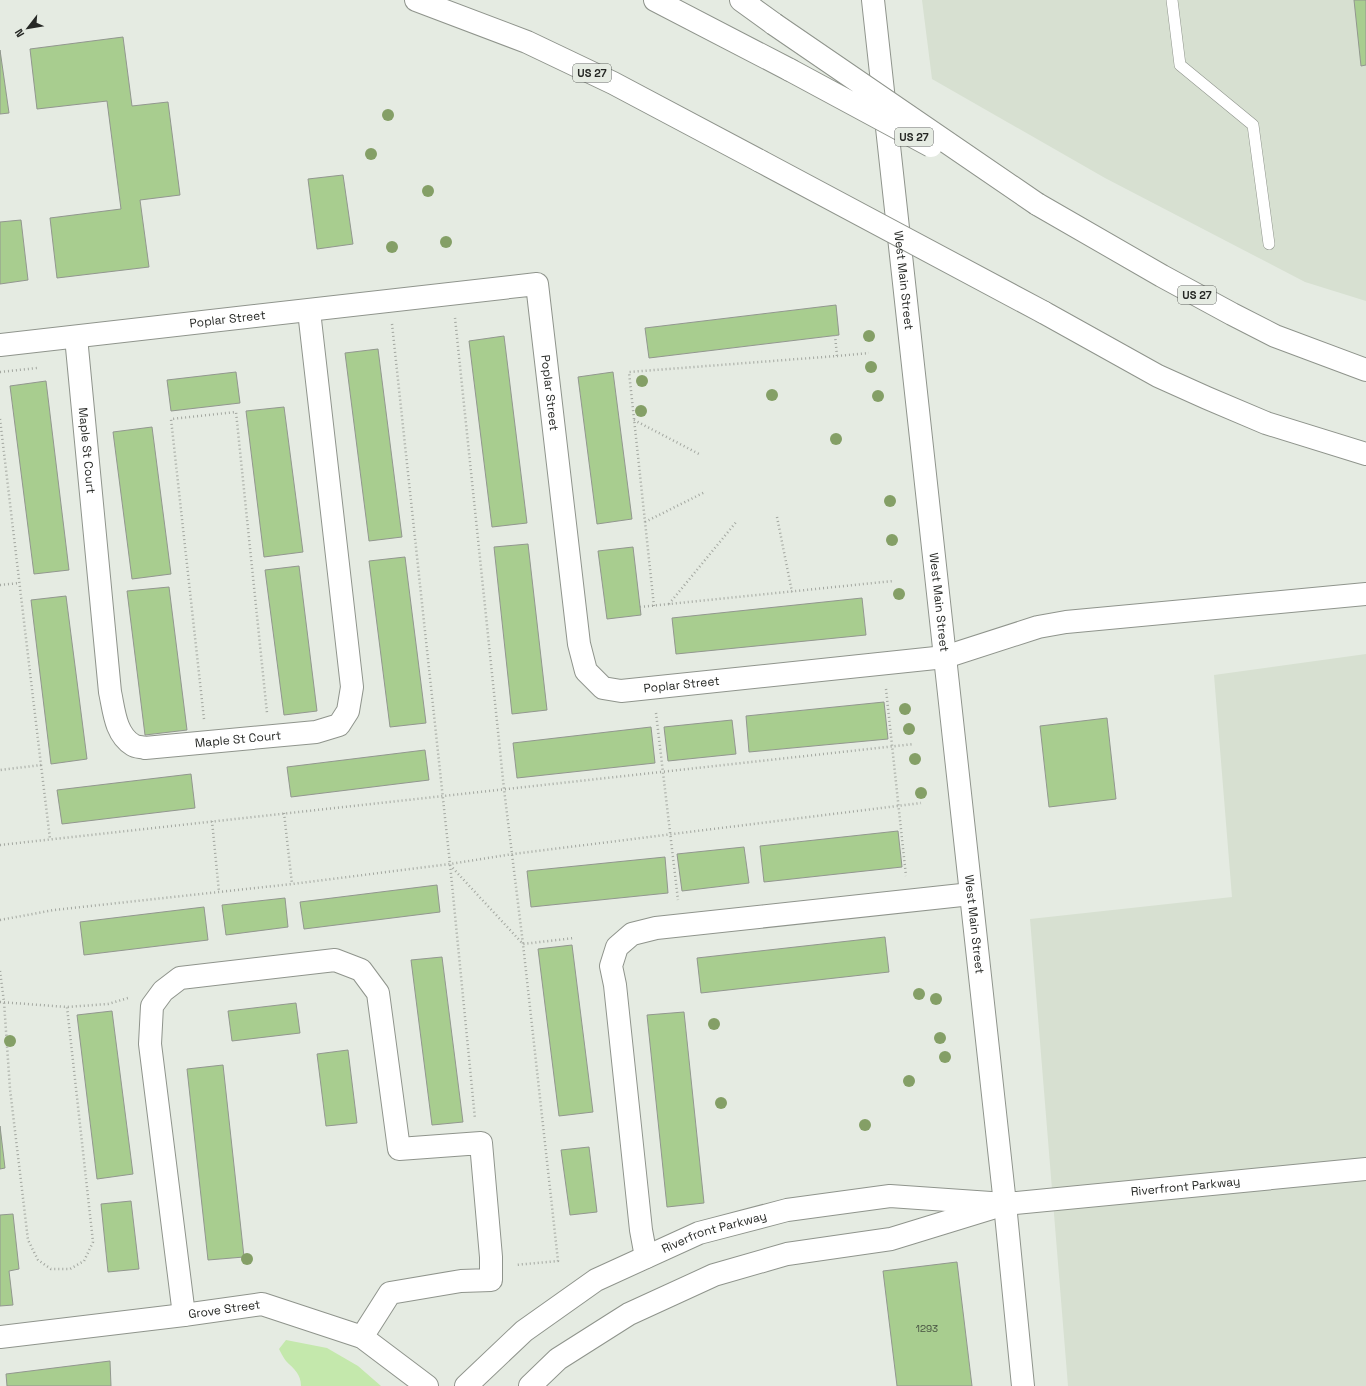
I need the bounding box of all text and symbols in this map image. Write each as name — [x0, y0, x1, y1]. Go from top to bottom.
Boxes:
north arrow — [8, 8, 48, 48]
text: N — [12, 26, 27, 40]
road number: US 27 — [573, 64, 611, 82]
road number: US 27 — [895, 128, 933, 146]
street label: West Main Street — [890, 230, 917, 331]
road number: US 27 — [1178, 286, 1216, 304]
street label: Poplar Street — [189, 307, 266, 331]
street label: Poplar Street — [537, 354, 562, 432]
street label: Maple St Court — [75, 407, 99, 494]
street label: West Main Street — [926, 552, 952, 653]
street label: Poplar Street — [643, 673, 720, 697]
street label: Maple St Court — [194, 727, 282, 751]
street label: West Main Street — [961, 874, 988, 975]
street label: Riverfront Parkway — [1130, 1173, 1241, 1200]
street label: Riverfront Parkway — [659, 1208, 768, 1257]
street label: Grove Street — [187, 1296, 261, 1322]
house number: 1293 — [916, 1322, 938, 1335]

